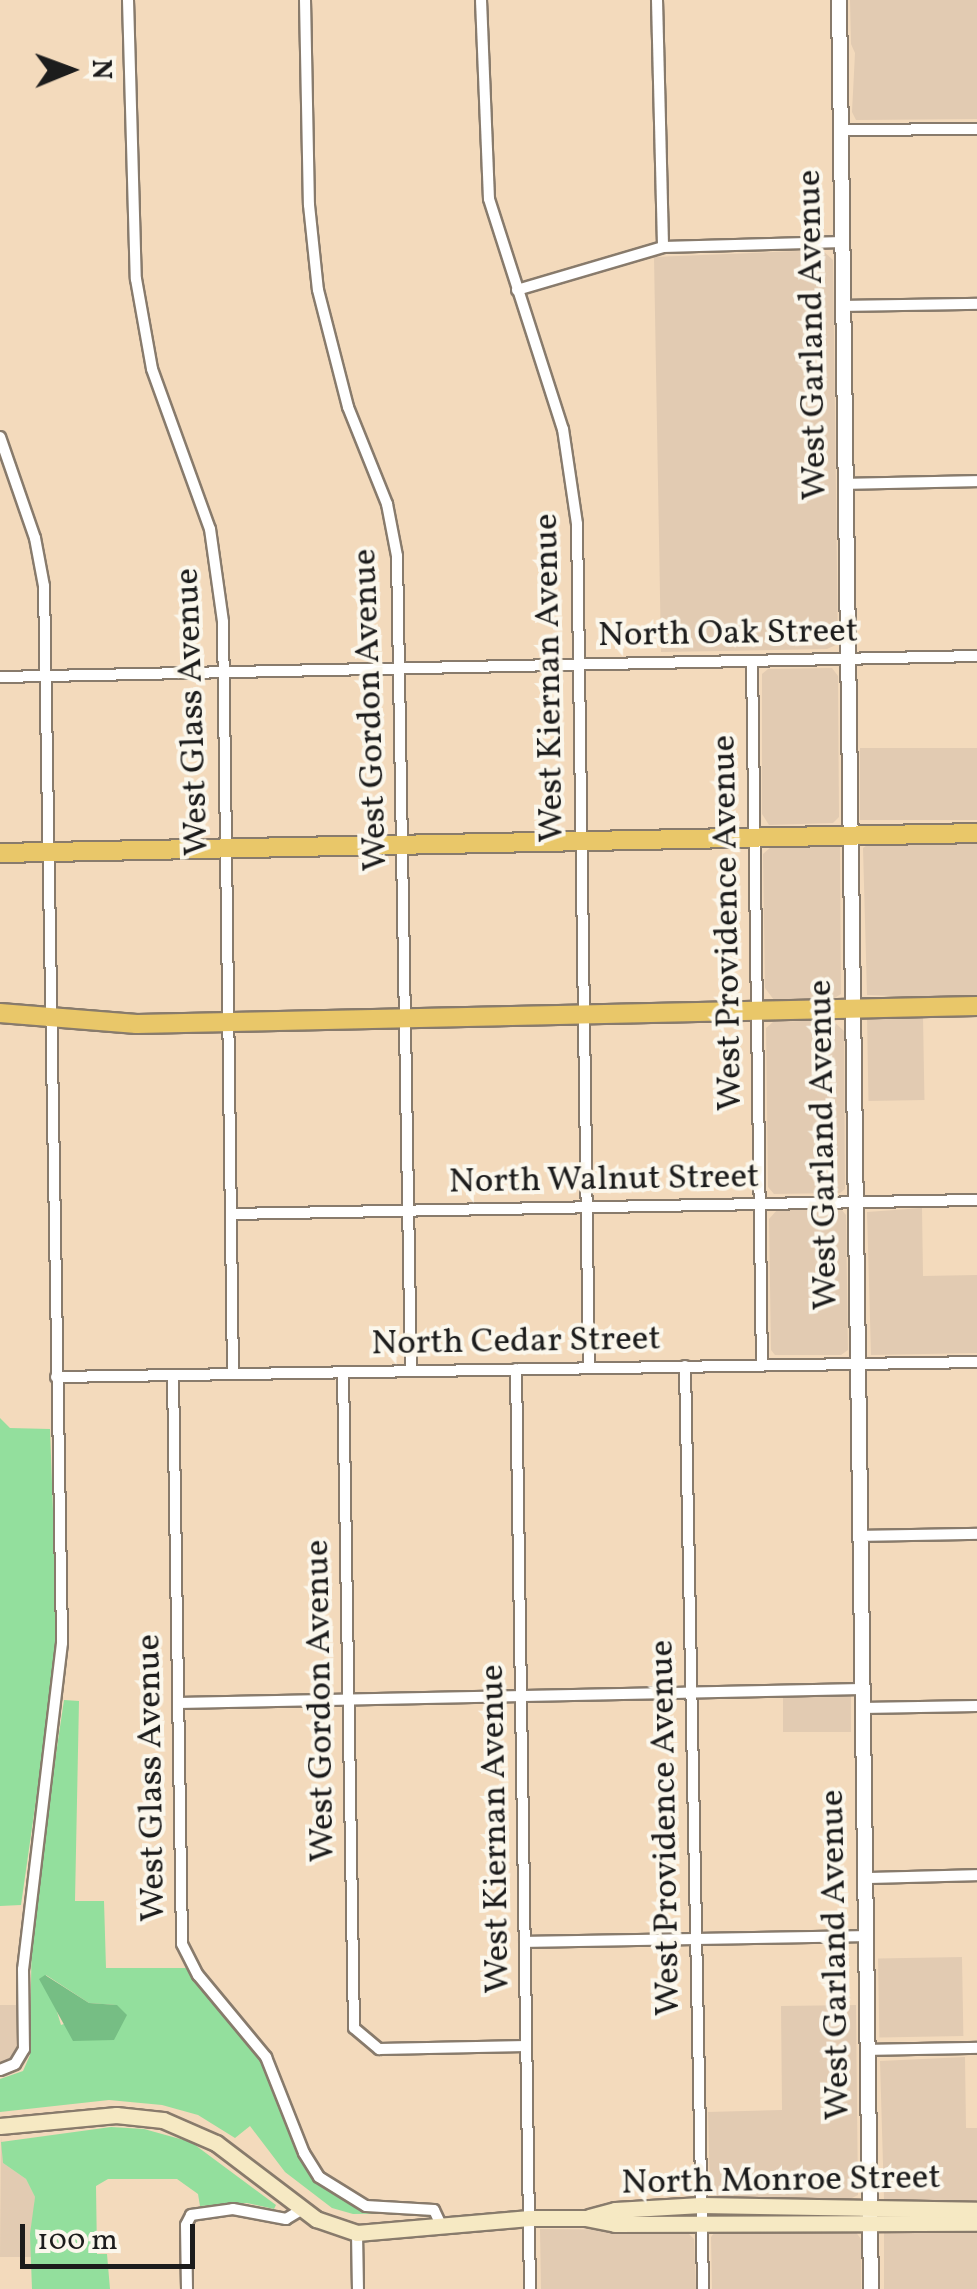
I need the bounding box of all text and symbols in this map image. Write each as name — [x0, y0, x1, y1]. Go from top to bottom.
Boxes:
north arrow — [20, 20, 120, 120]
text: N — [81, 59, 120, 80]
street label: West Garland Avenue — [789, 169, 837, 501]
street label: West Kiernan Avenue — [526, 513, 574, 843]
street label: West Gordon Avenue — [344, 548, 398, 872]
street label: West Glass Avenue — [167, 567, 219, 857]
street label: North Oak Street — [598, 611, 858, 657]
street label: West Providence Avenue — [704, 734, 752, 1112]
street label: West Garland Avenue — [800, 979, 848, 1311]
street label: North Walnut Street — [448, 1156, 760, 1204]
street label: North Cedar Street — [371, 1318, 661, 1366]
street label: West Gordon Avenue — [297, 1539, 345, 1863]
street label: West Glass Avenue — [128, 1634, 176, 1922]
street label: West Providence Avenue — [642, 1639, 690, 2017]
street label: West Kiernan Avenue — [472, 1664, 520, 1994]
street label: West Garland Avenue — [812, 1789, 860, 2121]
street label: North Monroe Street — [621, 2157, 941, 2205]
scale bar — [25, 2204, 200, 2266]
text: 100 m — [37, 2220, 118, 2262]

